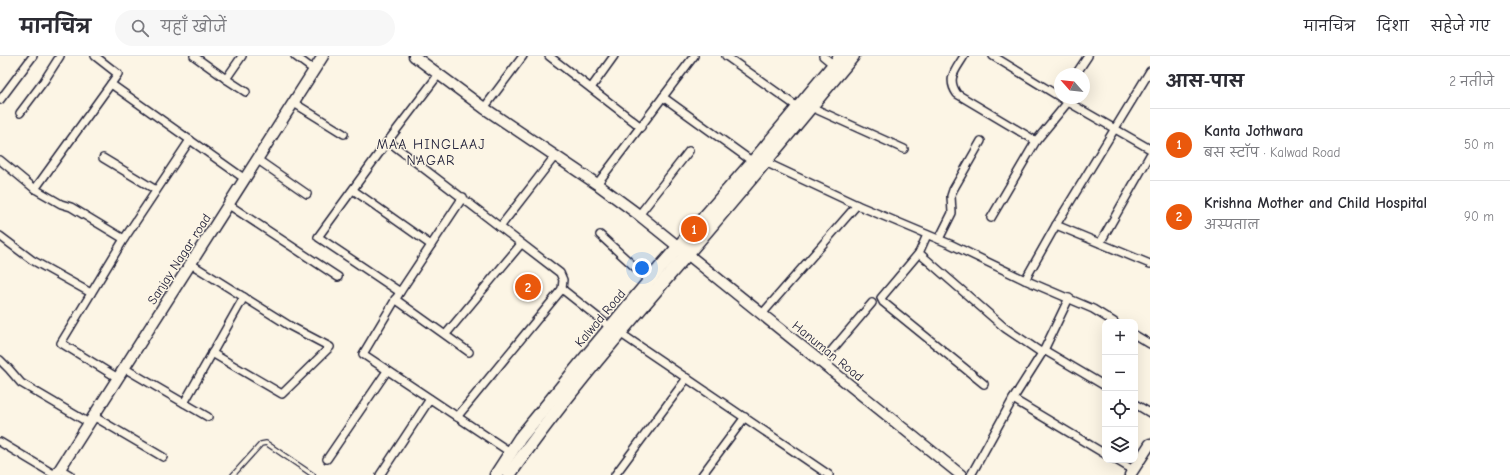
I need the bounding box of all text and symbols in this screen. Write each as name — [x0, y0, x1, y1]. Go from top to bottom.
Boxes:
search box — [115, 10, 395, 46]
text: मानचित्र — [20, 16, 91, 38]
icon: search — [129, 17, 151, 39]
text: यहाँ खोजें — [161, 18, 226, 36]
text: मानचित्र — [1304, 18, 1355, 35]
text: दिशा — [1377, 18, 1409, 35]
text: सहेजे गए — [1431, 18, 1490, 35]
north arrow — [1054, 68, 1090, 104]
text: आस-पास — [1166, 72, 1244, 91]
text: 2 नतीजे — [1449, 74, 1494, 89]
text: Kanta Jothwara — [1204, 122, 1303, 140]
district label: MAA HINGLAAJ NAGAR — [376, 136, 486, 169]
text: 1 — [1176, 137, 1182, 152]
text: 50 m — [1464, 137, 1494, 152]
text: बस स्टॉप · Kalwad Road — [1204, 145, 1340, 160]
text: Krishna Mother and Child Hospital — [1204, 194, 1427, 212]
text: 2 — [1176, 209, 1182, 224]
text: 90 m — [1464, 209, 1494, 224]
street label: Sanjay Nagar road — [144, 211, 214, 307]
pin: 1 — [681, 214, 707, 244]
text: अस्पताल — [1204, 217, 1259, 232]
your location — [632, 258, 652, 278]
pin: 2 — [515, 272, 541, 302]
street label: Kalwad Road — [572, 286, 628, 350]
street label: Hanuman Road — [789, 318, 867, 384]
map controls — [1102, 319, 1138, 463]
button: + — [1102, 319, 1138, 355]
button: − — [1102, 355, 1138, 391]
button: locate — [1102, 391, 1138, 427]
button: layers — [1102, 427, 1138, 463]

